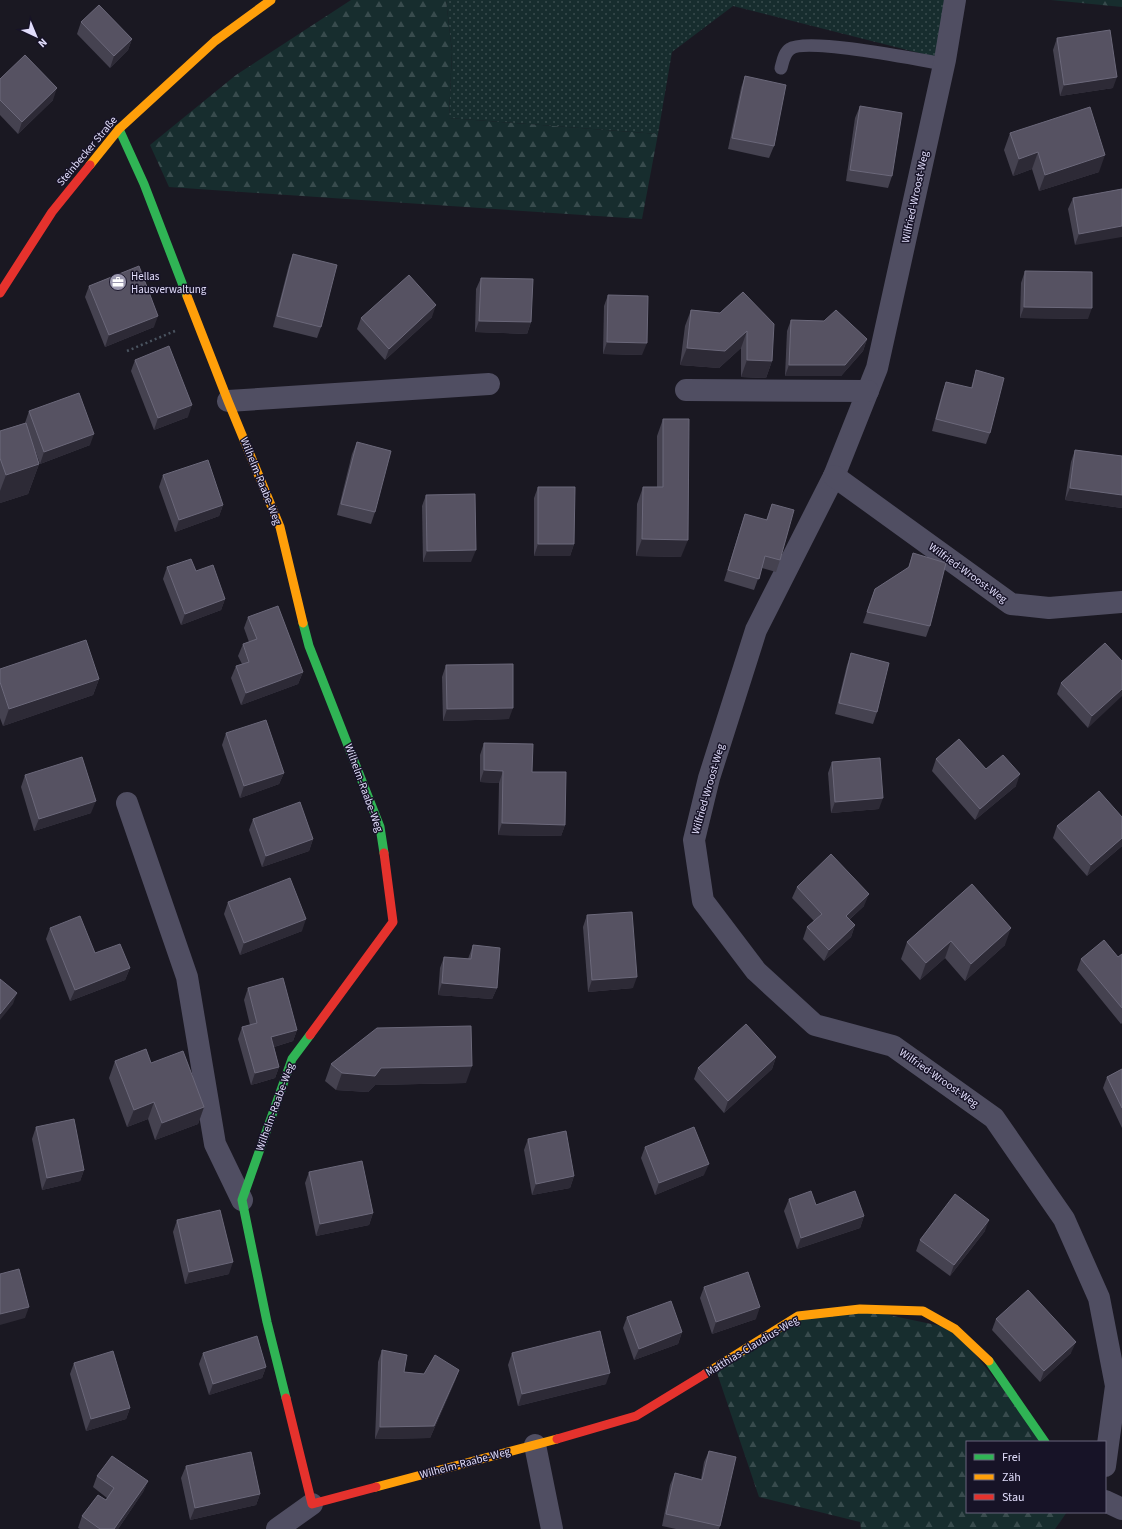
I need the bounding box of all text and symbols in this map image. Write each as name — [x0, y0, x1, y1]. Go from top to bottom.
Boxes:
north arrow — [16, 16, 56, 56]
text: N — [35, 35, 50, 51]
street label: Steinbecker Straße — [53, 112, 121, 189]
street label: Wilfried-Wroost-Weg — [898, 149, 932, 244]
place label: Hellas Hausverwaltung — [131, 269, 207, 297]
office icon: Hellas Hausverwaltung — [108, 272, 128, 292]
street label: Wilhelm-Raabe-Weg — [237, 435, 285, 527]
street label: Wilfried-Wroost-Weg — [926, 539, 1011, 607]
street label: Wilfried-Wroost-Weg — [688, 741, 728, 836]
street label: Wilhelm-Raabe-Weg — [341, 742, 387, 835]
street label: Wilfried-Wroost-Weg — [896, 1045, 982, 1111]
street label: Wilhelm-Raabe-Weg — [252, 1060, 298, 1153]
street label: Matthias-Claudius-Weg — [703, 1312, 802, 1380]
legend — [966, 1441, 1106, 1513]
street label: Wilhelm-Raabe-Weg — [418, 1444, 512, 1482]
text: Frei — [1002, 1449, 1021, 1466]
text: Zäh — [1002, 1469, 1021, 1486]
text: Stau — [1002, 1489, 1025, 1506]

